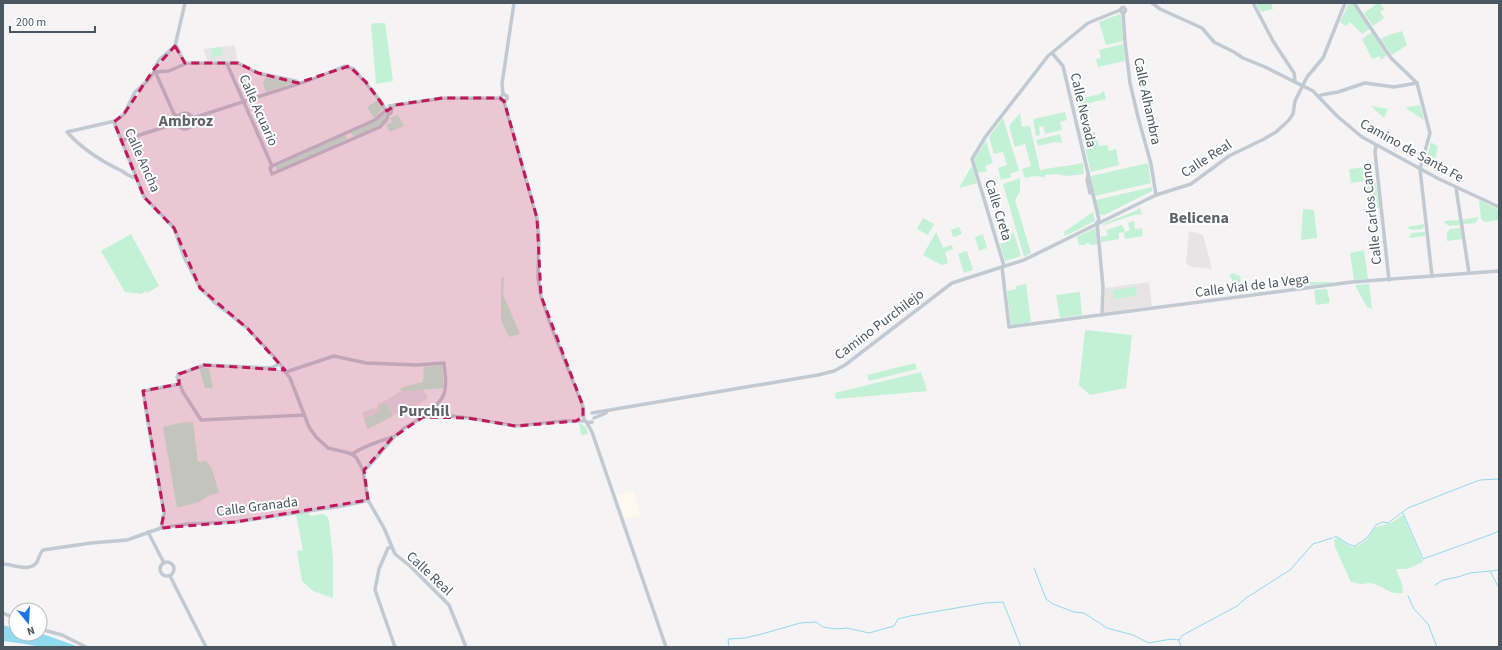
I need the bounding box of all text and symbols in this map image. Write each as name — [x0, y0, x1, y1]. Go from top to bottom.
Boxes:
scale bar — [10, 8, 95, 34]
text: 200 m — [16, 14, 46, 31]
street label: Calle Alhambra — [1128, 56, 1166, 147]
street label: Calle Acuario — [233, 71, 283, 149]
street label: Calle Nevada — [1065, 71, 1101, 150]
district label: Ambroz — [158, 110, 213, 132]
street label: Camino de Santa Fe — [1356, 114, 1467, 188]
street label: Calle Ancha — [119, 125, 165, 196]
street label: Calle Real — [1177, 135, 1236, 183]
street label: Calle Carlos Cano — [1357, 162, 1387, 266]
street label: Calle Creta — [979, 177, 1017, 243]
district label: Belicena — [1169, 207, 1229, 229]
street label: Calle Vial de la Vega — [1194, 269, 1310, 303]
street label: Camino Purchilejo — [831, 284, 929, 365]
district label: Purchil — [399, 400, 450, 422]
street label: Calle Granada — [215, 492, 299, 522]
street label: Calle Real — [402, 547, 457, 601]
north arrow — [8, 602, 48, 642]
text: N — [25, 623, 37, 639]

